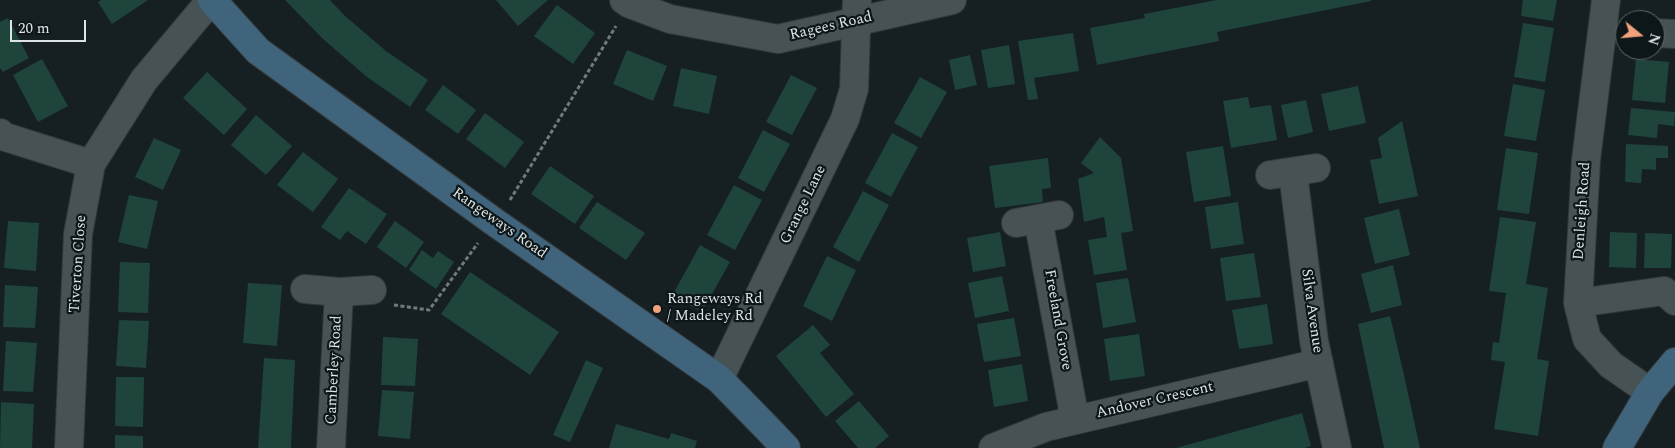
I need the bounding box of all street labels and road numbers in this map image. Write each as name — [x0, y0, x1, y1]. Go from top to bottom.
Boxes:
street label: Ragees Road — [788, 9, 874, 45]
street label: Denleigh Road — [1571, 161, 1595, 261]
street label: Grange Lane — [777, 163, 831, 247]
street label: Rangeways Road — [448, 185, 550, 263]
street label: Tiverton Close — [67, 214, 91, 314]
street label: Freeland Grove — [1039, 268, 1075, 372]
street label: Silva Avenue — [1296, 268, 1326, 354]
street label: Camberley Road — [323, 315, 347, 425]
street label: Andover Crescent — [1095, 379, 1215, 423]

